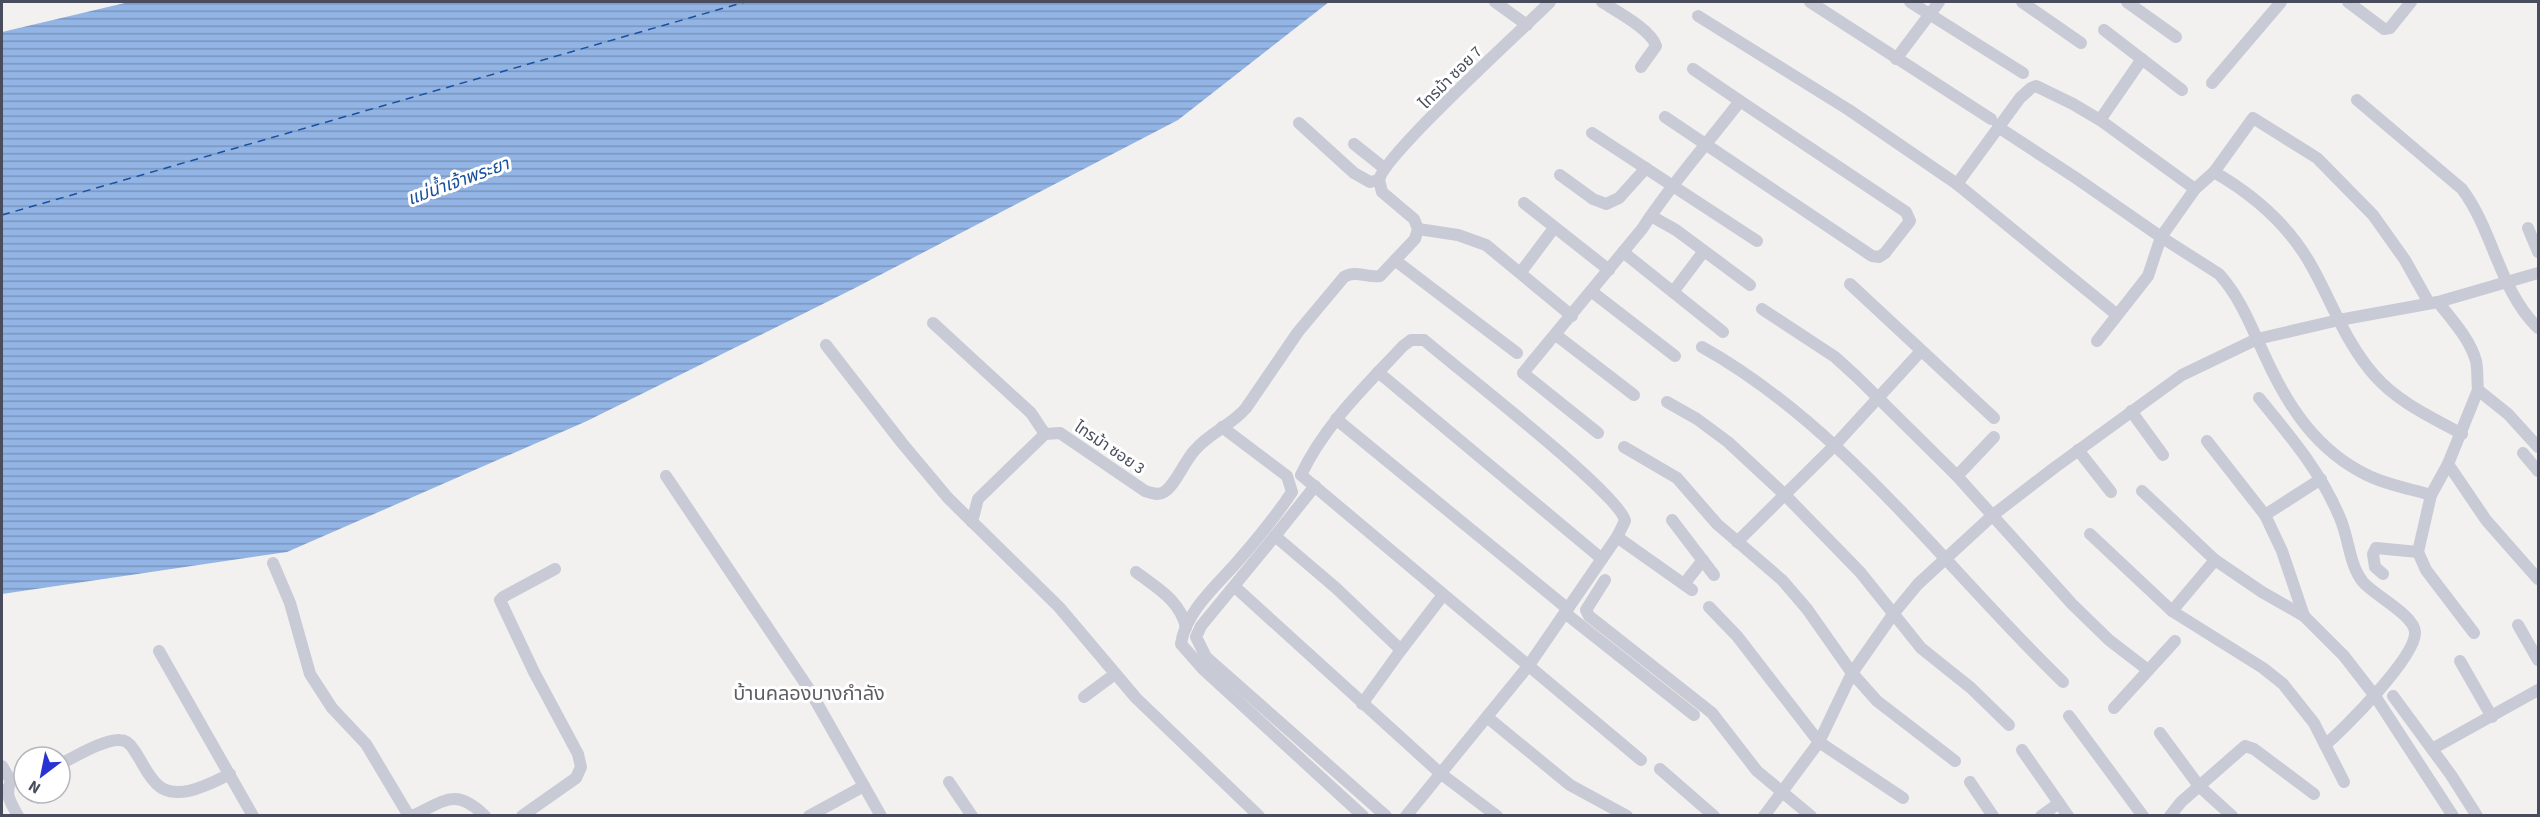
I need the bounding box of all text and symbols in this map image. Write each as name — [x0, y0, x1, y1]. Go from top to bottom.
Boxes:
street label: ไทรม้า ซอย 7 — [1414, 41, 1487, 115]
water label: แม่น้ำเจ้าพระยา — [403, 150, 513, 211]
street label: ไทรม้า ซอย 3 — [1069, 416, 1149, 480]
district label: บ้านคลองบางกำลัง — [733, 680, 885, 708]
north arrow — [12, 745, 72, 805]
text: N — [24, 775, 45, 799]

